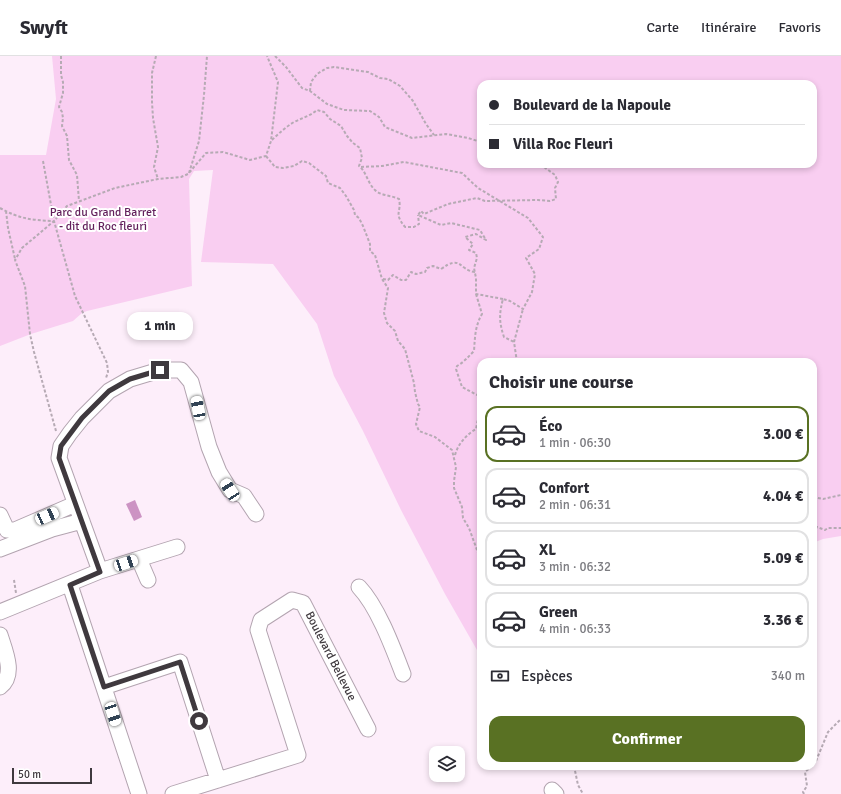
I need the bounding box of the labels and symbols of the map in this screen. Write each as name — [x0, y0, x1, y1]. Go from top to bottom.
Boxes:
park label: Parc du Grand Barret - dit du Roc fleuri — [50, 205, 156, 234]
callout: 1 min — [127, 312, 193, 340]
route end — [151, 361, 169, 379]
car — [190, 395, 206, 421]
car — [218, 477, 242, 503]
car — [34, 506, 60, 526]
car — [113, 554, 139, 572]
street label: Boulevard Bellevue — [302, 609, 360, 703]
car — [104, 701, 122, 727]
route start — [190, 712, 208, 730]
scale bar — [12, 766, 92, 785]

